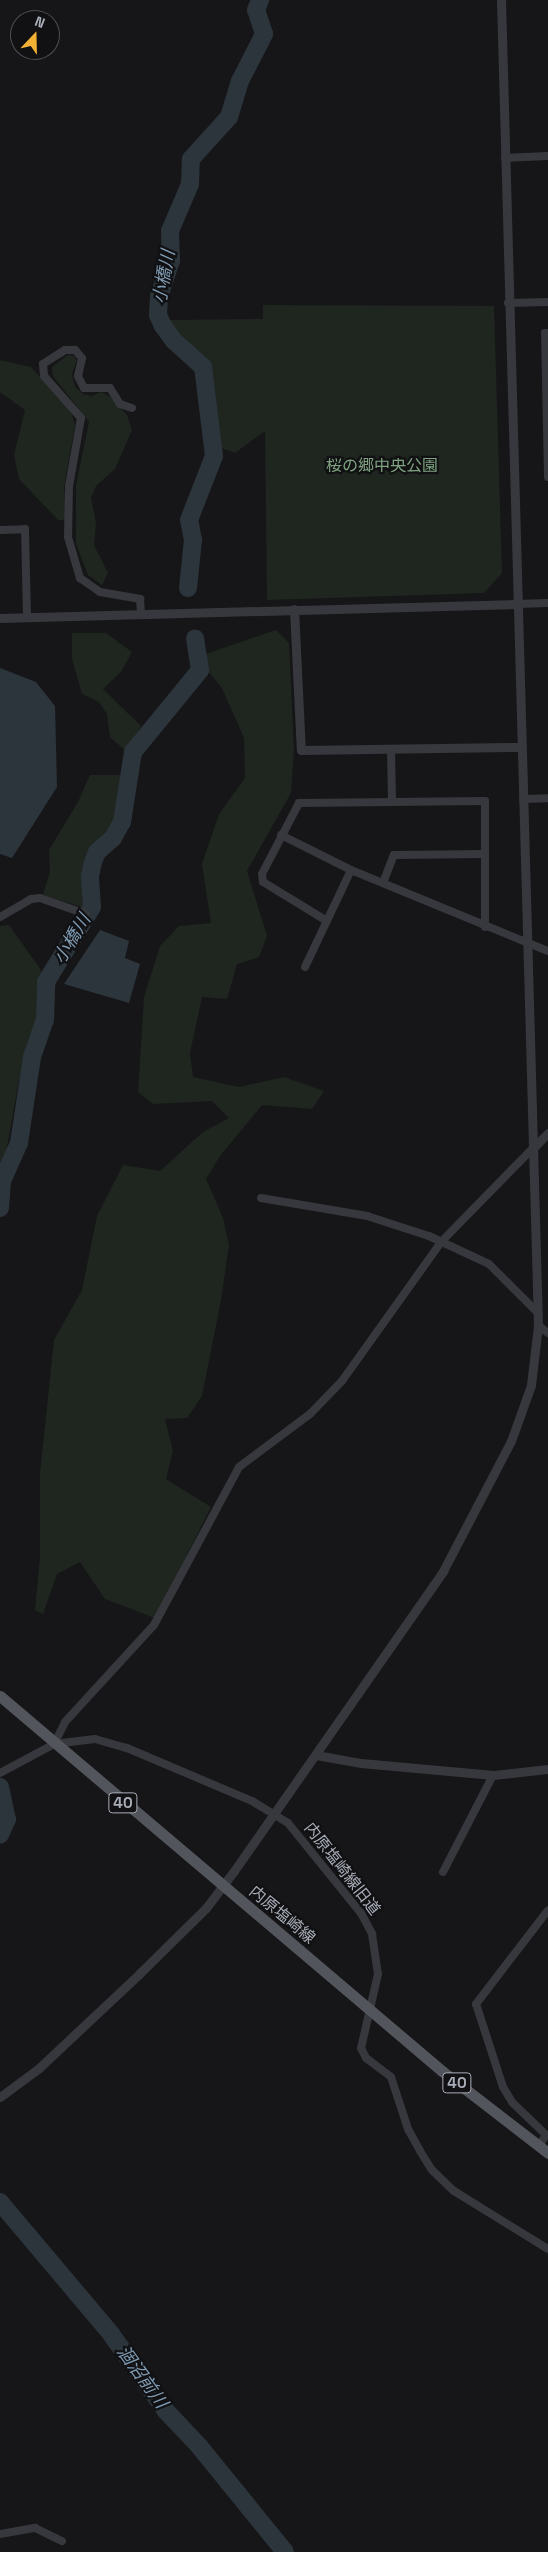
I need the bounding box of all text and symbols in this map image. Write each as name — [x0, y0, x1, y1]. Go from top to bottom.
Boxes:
north arrow — [10, 10, 60, 60]
text: N — [32, 12, 48, 32]
water label: 小橋川 — [149, 249, 179, 305]
park label: 桜の郷中央公園 — [326, 456, 438, 476]
water label: 小橋川 — [49, 910, 95, 968]
road number: 40 — [108, 1790, 138, 1816]
street label: 内原塩崎線旧道 — [300, 1819, 384, 1919]
street label: 内原塩崎線 — [245, 1882, 319, 1948]
road number: 40 — [442, 2070, 472, 2096]
water label: 涸沼前川 — [112, 2342, 172, 2412]

